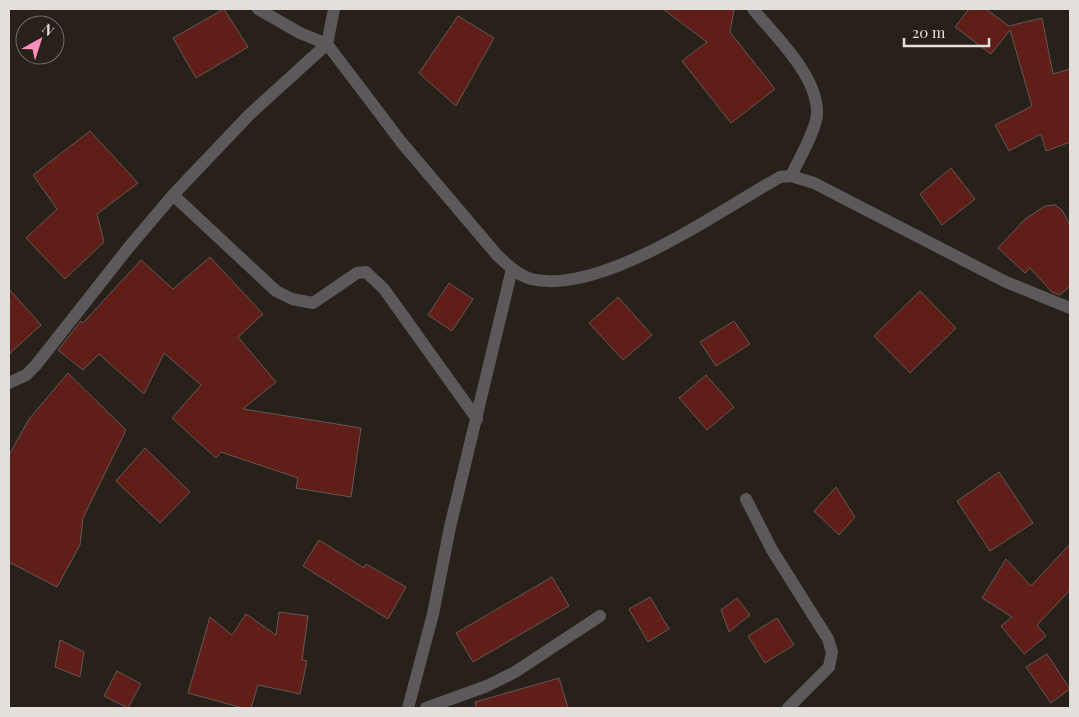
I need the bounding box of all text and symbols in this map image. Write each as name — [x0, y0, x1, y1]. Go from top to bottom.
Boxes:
north arrow — [15, 15, 65, 65]
scale bar — [904, 15, 989, 47]
text: N — [39, 19, 58, 40]
text: 20 m — [912, 22, 946, 42]

